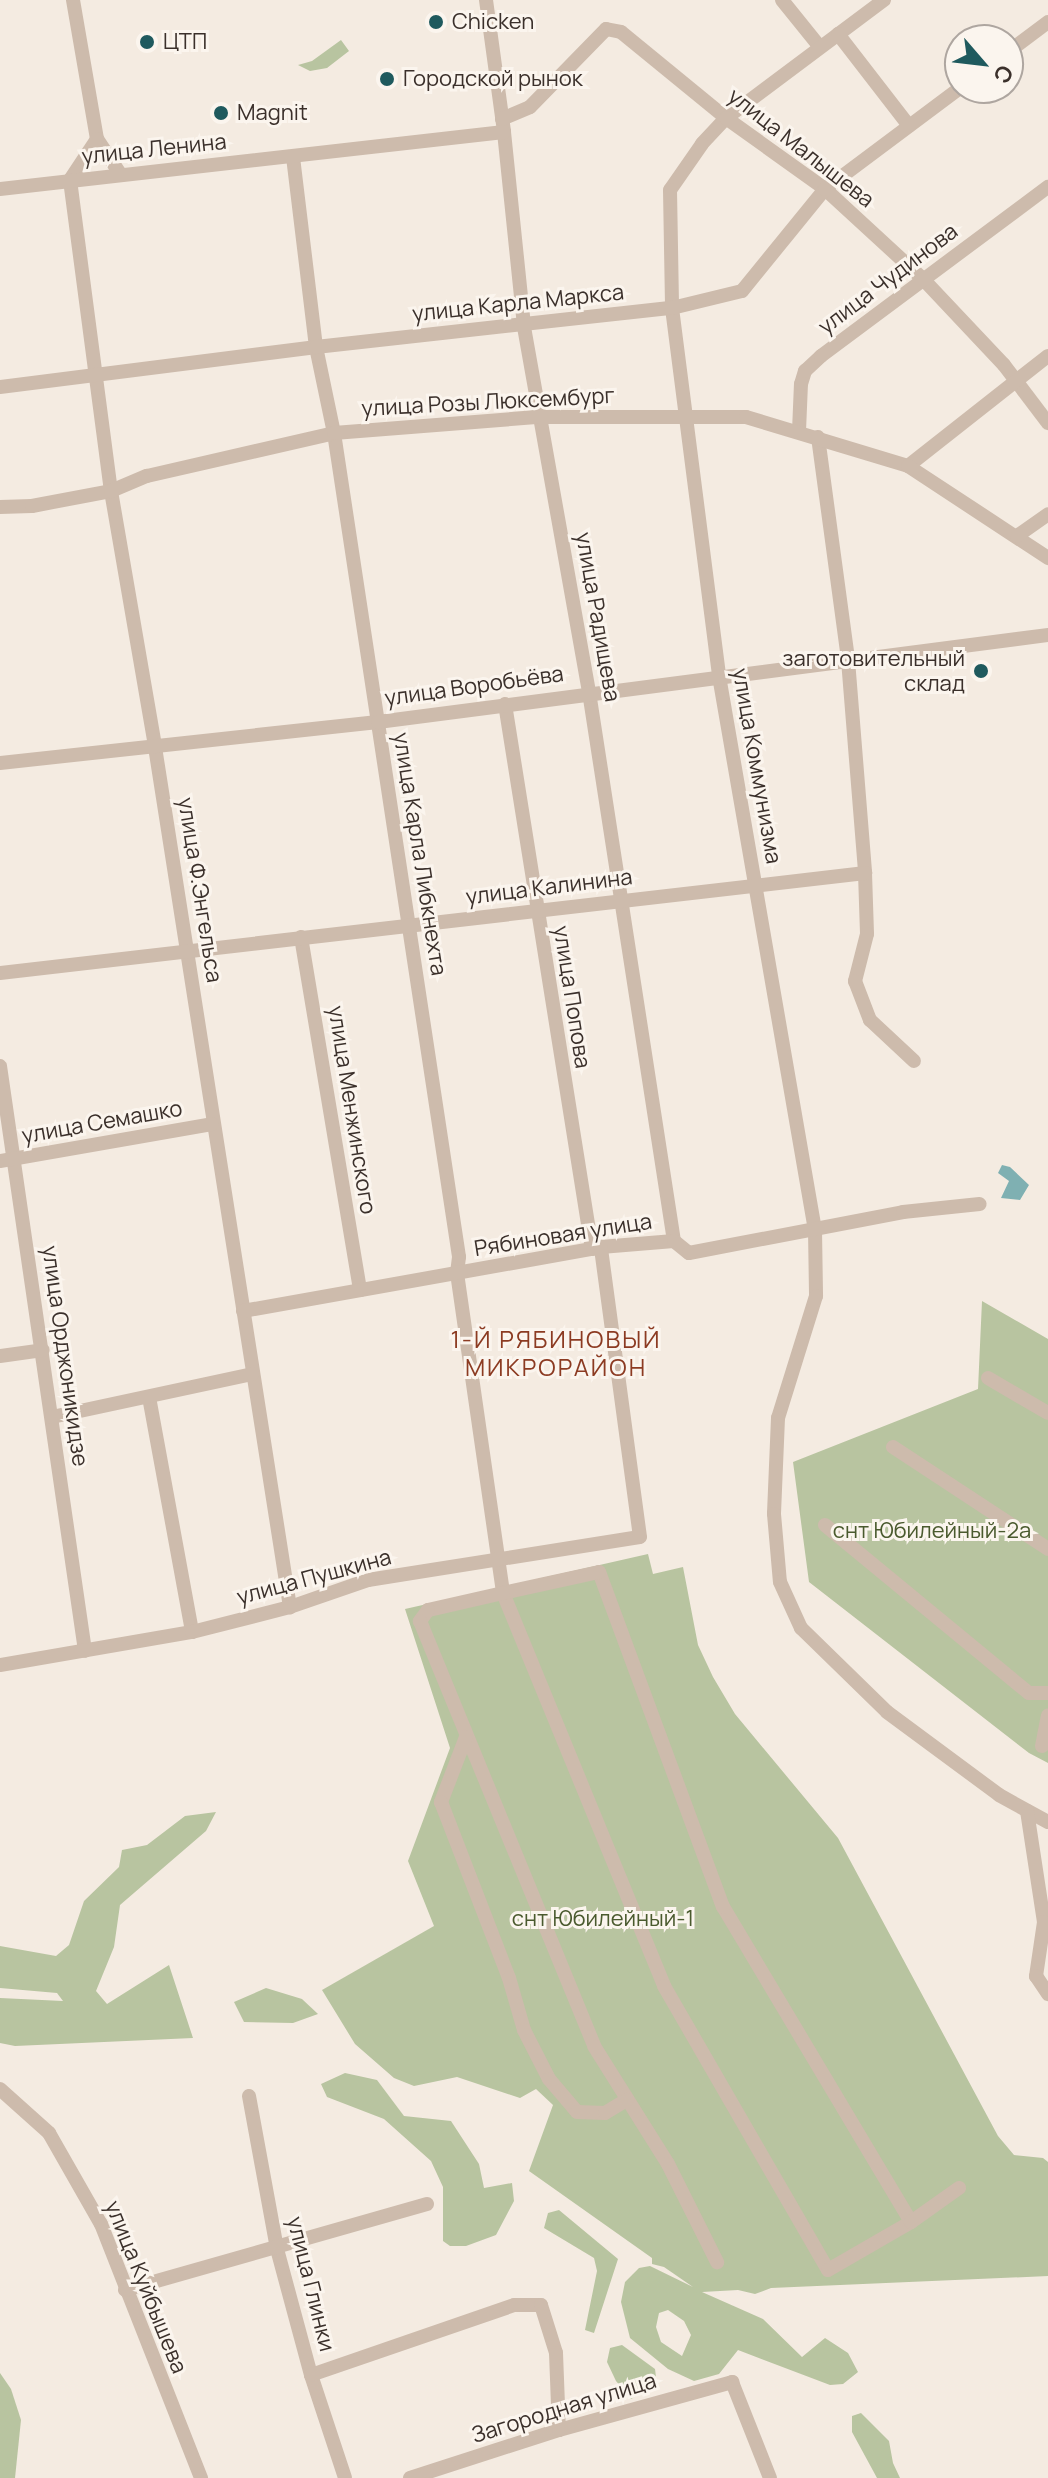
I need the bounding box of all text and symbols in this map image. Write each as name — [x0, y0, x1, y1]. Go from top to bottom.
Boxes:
place label: Chicken — [452, 9, 534, 35]
marker: Chicken — [427, 13, 445, 31]
north arrow — [944, 24, 1024, 104]
place label: ЦТП — [163, 29, 207, 55]
marker: ЦТП — [138, 33, 156, 51]
text: С — [986, 60, 1020, 89]
place label: Городской рынок — [403, 66, 583, 92]
marker: Городской рынок — [378, 70, 396, 88]
street label: улица Малышева — [723, 83, 879, 213]
place label: Magnit — [237, 100, 308, 126]
marker: Magnit — [212, 104, 230, 122]
street label: улица Ленина — [80, 128, 228, 170]
street label: улица Чудинова — [813, 218, 963, 340]
street label: улица Карла Маркса — [411, 279, 625, 327]
street label: улица Розы Люксембург — [361, 382, 615, 422]
street label: улица Радищева — [570, 530, 626, 704]
place label: заготовительный склад — [782, 645, 965, 696]
street label: улица Воробьёва — [383, 660, 565, 712]
marker: заготовительный склад — [972, 662, 990, 680]
street label: улица Коммунизма — [727, 666, 787, 866]
street label: улица Карла Либкнехта — [388, 731, 452, 977]
street label: улица Ф.Энгельса — [172, 796, 228, 984]
street label: улица Калинина — [464, 864, 634, 910]
street label: улица Попова — [548, 924, 596, 1070]
street label: улица Менжинского — [322, 1004, 382, 1216]
street label: улица Семашко — [20, 1095, 184, 1149]
street label: Рябиновая улица — [472, 1208, 654, 1262]
street label: улица Орджоникидзе — [36, 1244, 94, 1468]
district label: 1-Й РЯБИНОВЫЙ МИКРОРАЙОН — [450, 1325, 662, 1381]
park label: снт Юбилейный-2а — [833, 1518, 1031, 1544]
street label: улица Пушкина — [234, 1544, 394, 1610]
park label: снт Юбилейный-1 — [512, 1906, 694, 1932]
street label: улица Куйбышева — [99, 2197, 193, 2377]
street label: улица Глинки — [281, 2214, 341, 2354]
street label: Загородная улица — [469, 2367, 659, 2449]

